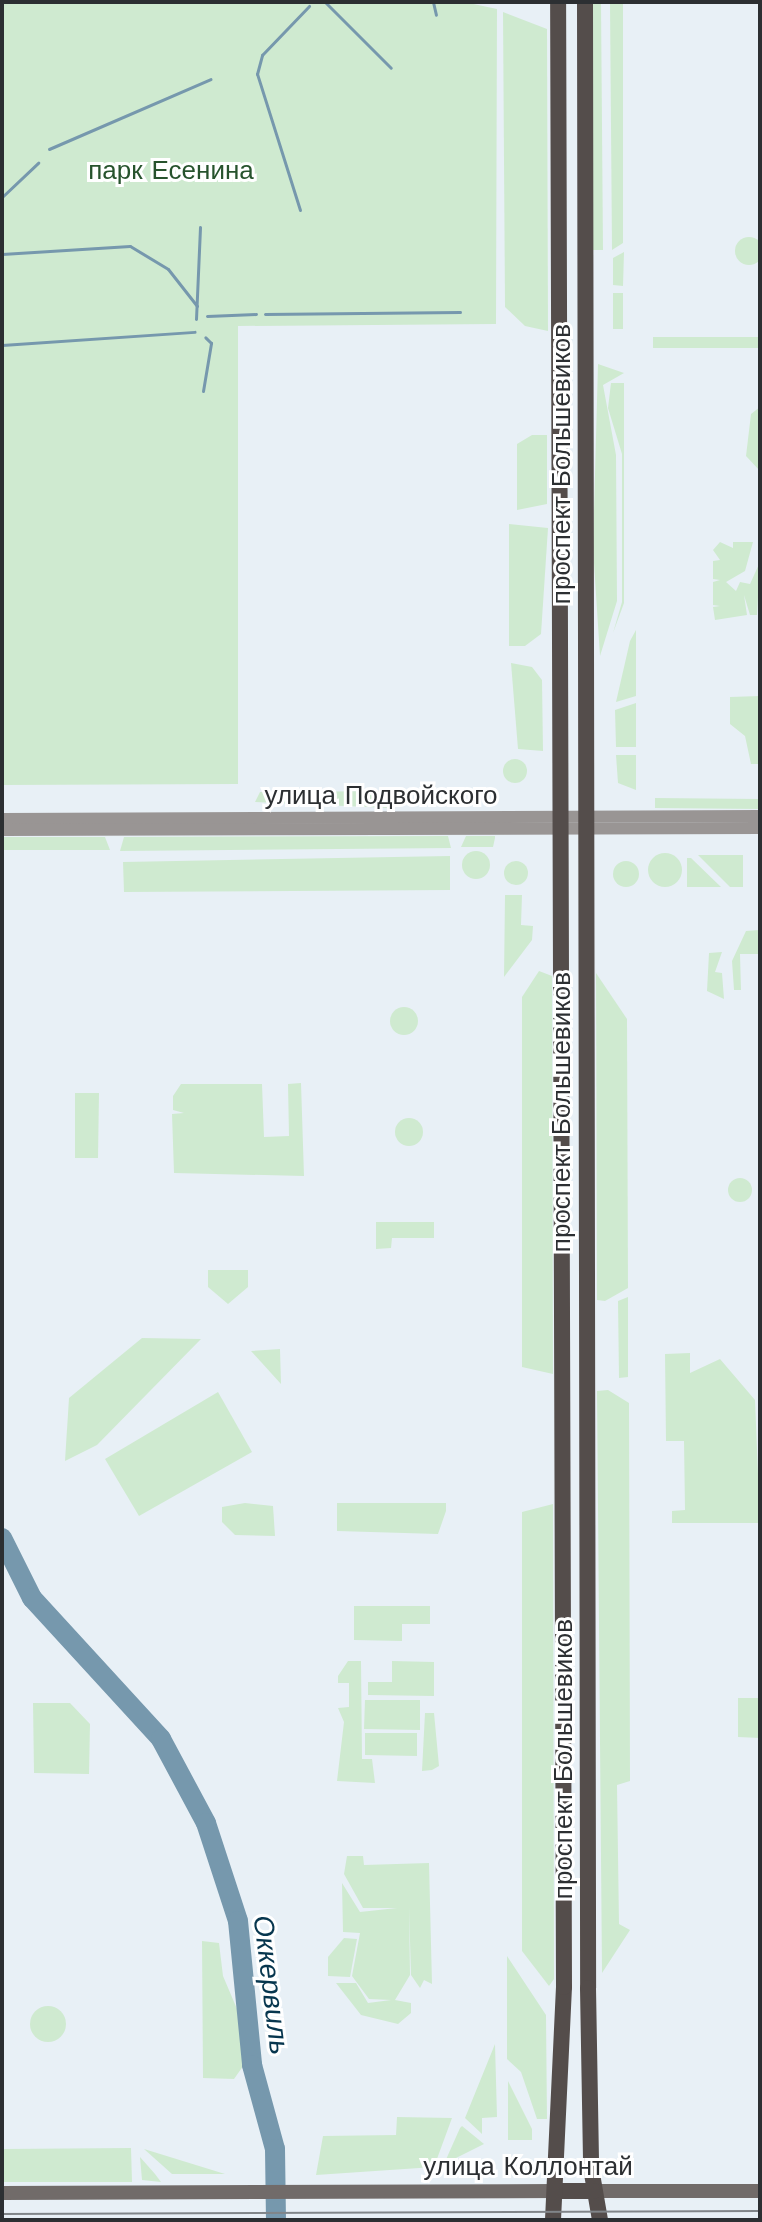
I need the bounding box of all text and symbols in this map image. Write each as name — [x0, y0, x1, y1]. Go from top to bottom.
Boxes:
park label: парк Есенина — [88, 155, 254, 187]
street label: проспект Большевиков — [546, 324, 578, 604]
street label: улица Подвойского — [264, 780, 498, 812]
street label: проспект Большевиков — [546, 972, 578, 1252]
street label: проспект Большевиков — [548, 1619, 580, 1899]
water label: Оккервиль — [246, 1913, 296, 2057]
street label: улица Коллонтай — [423, 2151, 633, 2183]

